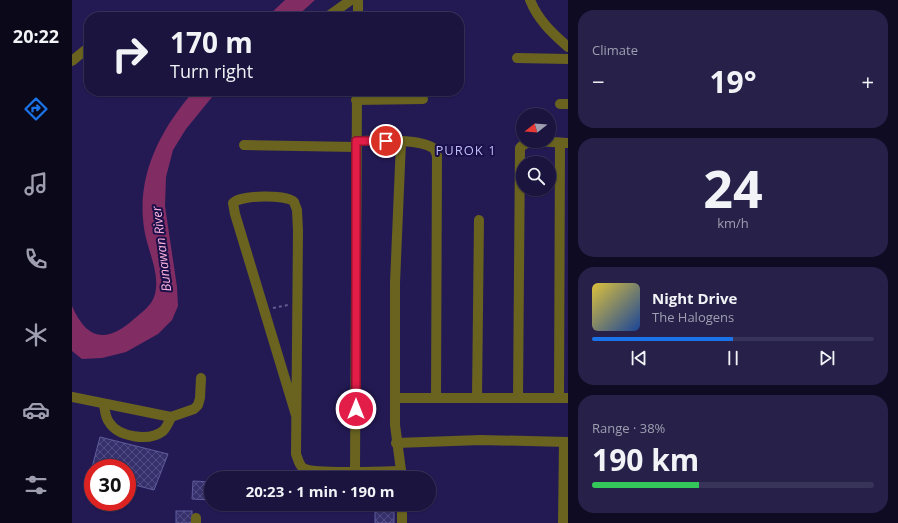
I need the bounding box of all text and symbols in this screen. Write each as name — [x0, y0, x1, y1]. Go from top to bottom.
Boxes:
text: 170 m — [170, 23, 253, 61]
text: 20:22 — [13, 24, 59, 48]
icon: right — [104, 28, 156, 80]
text: Climate — [592, 41, 638, 59]
text: Turn right — [170, 59, 253, 83]
text: 19° — [709, 61, 757, 102]
text: − — [592, 66, 605, 96]
text: + — [861, 66, 874, 96]
icon: directions — [22, 95, 50, 123]
north arrow — [516, 108, 556, 148]
map controls — [516, 108, 556, 196]
pin — [369, 124, 403, 158]
icon: arrive — [375, 130, 397, 152]
district label: PUROK 1 — [435, 141, 497, 159]
text: 24 — [703, 152, 763, 223]
button: search — [516, 156, 556, 196]
icon: music — [22, 170, 50, 198]
water label: Bunawan River — [147, 204, 175, 293]
text: km/h — [717, 214, 749, 232]
icon: phone — [22, 245, 50, 273]
text: Night Drive — [652, 288, 737, 308]
text: The Halogens — [652, 308, 734, 326]
icon: climate — [22, 321, 50, 349]
icon: previous — [628, 347, 650, 369]
icon: pause — [722, 347, 744, 369]
icon: next — [816, 347, 838, 369]
position arrow — [335, 388, 377, 430]
icon: car — [22, 396, 50, 424]
text: Range · 38% — [592, 419, 665, 437]
text: 190 km — [592, 439, 699, 480]
speed limit sign: 30 — [84, 459, 136, 511]
icon: filters — [22, 471, 50, 499]
text: 20:23 · 1 min · 190 m — [246, 481, 394, 501]

